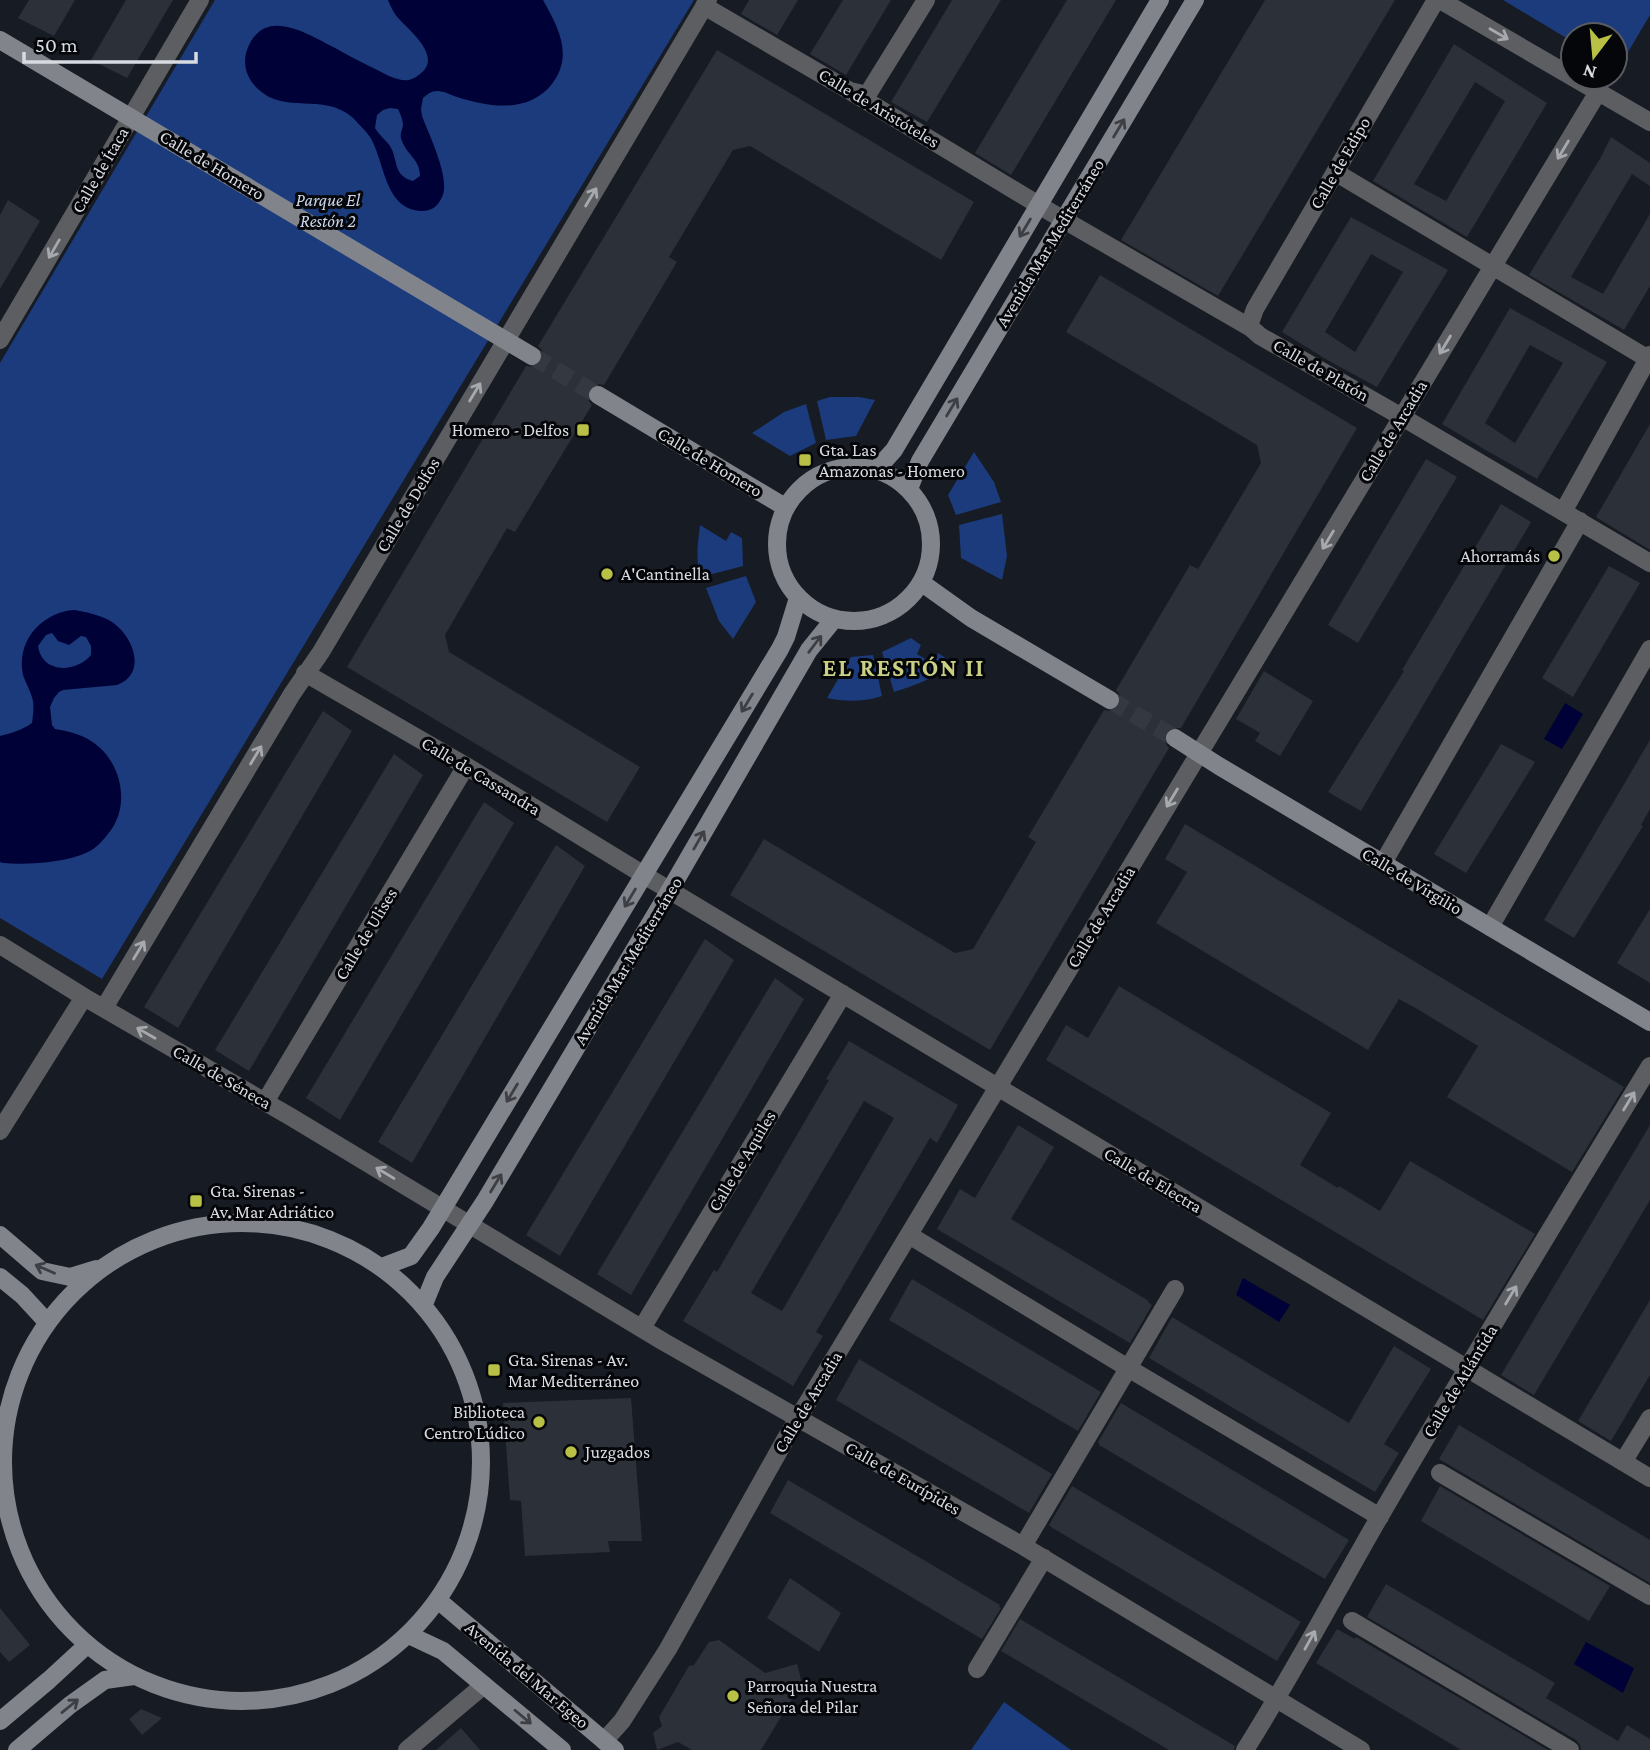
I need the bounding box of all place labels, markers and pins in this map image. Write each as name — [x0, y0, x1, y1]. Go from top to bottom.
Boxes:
place label: Homero - Delfos — [452, 420, 569, 440]
marker: Homero - Delfos — [575, 422, 591, 438]
place label: Gta. Las Amazonas - Homero — [819, 440, 965, 481]
marker: Gta. Las Amazonas - Homero — [797, 452, 813, 468]
place label: Ahorramás — [1461, 546, 1540, 566]
marker: Ahorramás — [1546, 548, 1562, 564]
place label: A'Cantinella — [621, 564, 710, 584]
marker: A'Cantinella — [599, 566, 615, 582]
place label: Gta. Sirenas - Av. Mar Adriático — [210, 1181, 334, 1222]
marker: Gta. Sirenas - Av. Mar Adriático — [188, 1193, 204, 1209]
place label: Gta. Sirenas - Av. Mar Mediterráneo — [508, 1350, 639, 1391]
marker: Gta. Sirenas - Av. Mar Mediterráneo — [486, 1362, 502, 1378]
place label: Biblioteca Centro Lúdico — [424, 1402, 525, 1443]
marker: Biblioteca Centro Lúdico — [531, 1414, 547, 1430]
place label: Juzgados — [583, 1442, 650, 1462]
marker: Juzgados — [563, 1444, 579, 1460]
place label: Parroquia Nuestra Señora del Pilar — [747, 1676, 877, 1717]
marker: Parroquia Nuestra Señora del Pilar — [725, 1688, 741, 1704]

